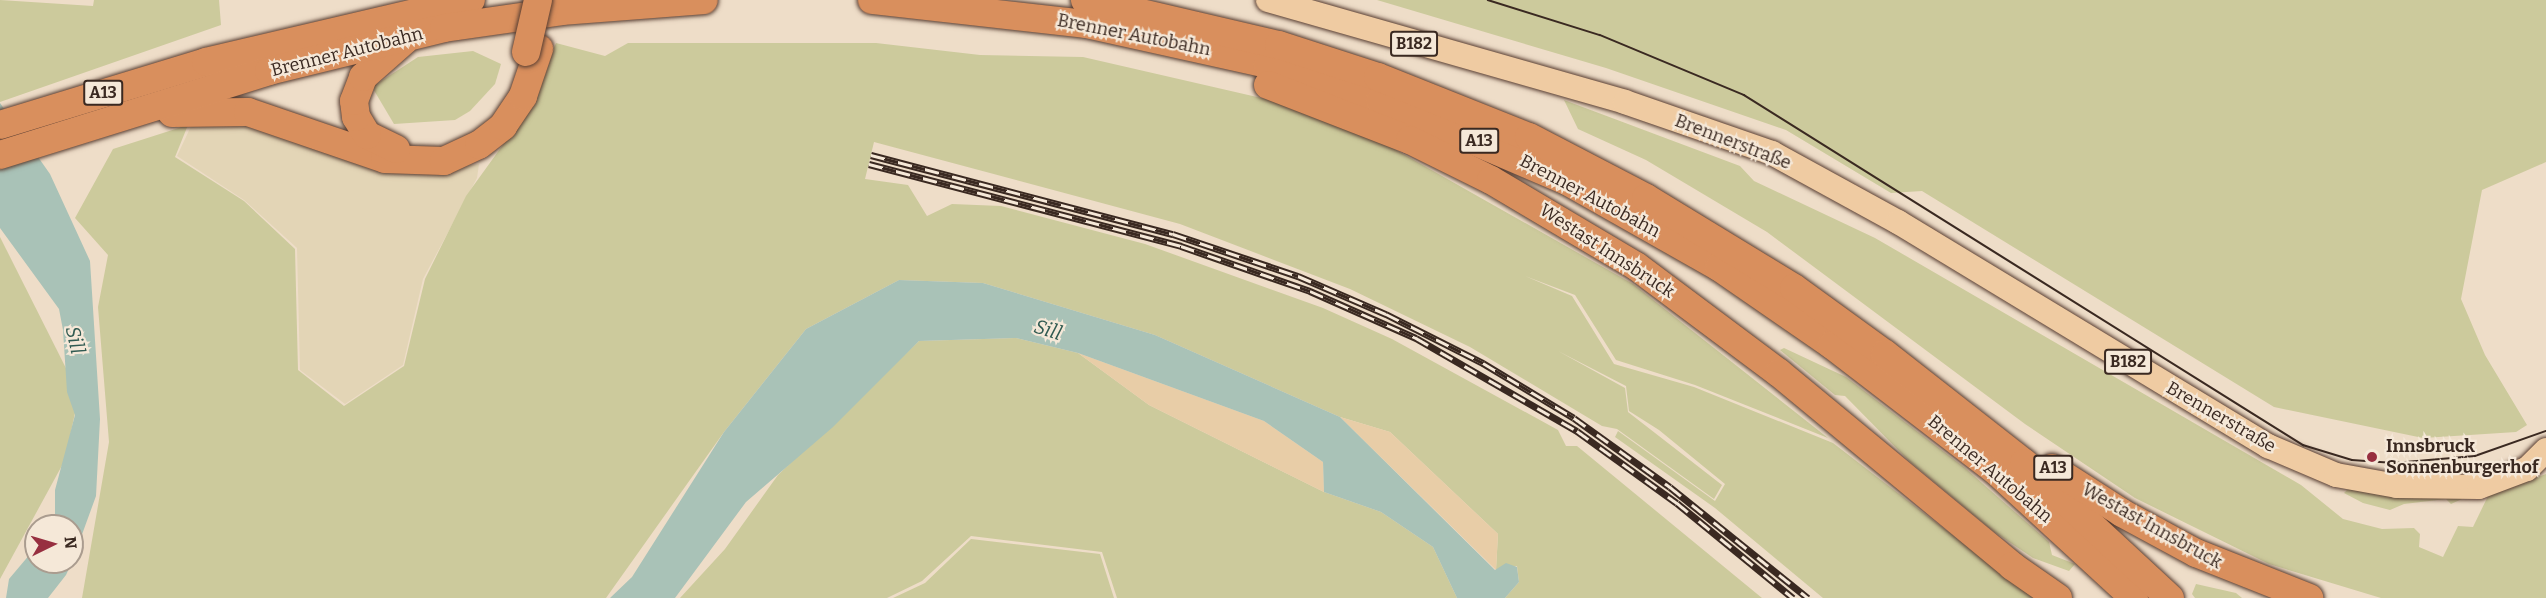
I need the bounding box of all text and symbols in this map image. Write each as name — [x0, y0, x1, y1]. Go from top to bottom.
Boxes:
street label: Brenner Autobahn — [1056, 10, 1212, 60]
street label: Brenner Autobahn — [269, 23, 425, 81]
road number: B182 — [1390, 31, 1438, 57]
road number: A13 — [82, 80, 124, 106]
street label: Brennerstraße — [1672, 110, 1794, 174]
road number: A13 — [1458, 128, 1500, 154]
street label: Brenner Autobahn — [1516, 150, 1664, 242]
street label: Westast Innsbruck — [1535, 199, 1679, 303]
water label: Sill — [1031, 314, 1065, 346]
water label: Sill — [60, 324, 90, 356]
road number: B182 — [2104, 349, 2152, 375]
street label: Brennerstraße — [2162, 377, 2280, 457]
street label: Brenner Autobahn — [1923, 411, 2057, 527]
place label: Innsbruck Sonnenburgerhof — [2386, 436, 2538, 478]
marker: Innsbruck Sonnenburgerhof — [2363, 448, 2381, 466]
road number: A13 — [2032, 455, 2074, 481]
street label: Westast Innsbruck — [2078, 479, 2226, 573]
north arrow — [24, 514, 84, 574]
text: N — [60, 536, 80, 550]

